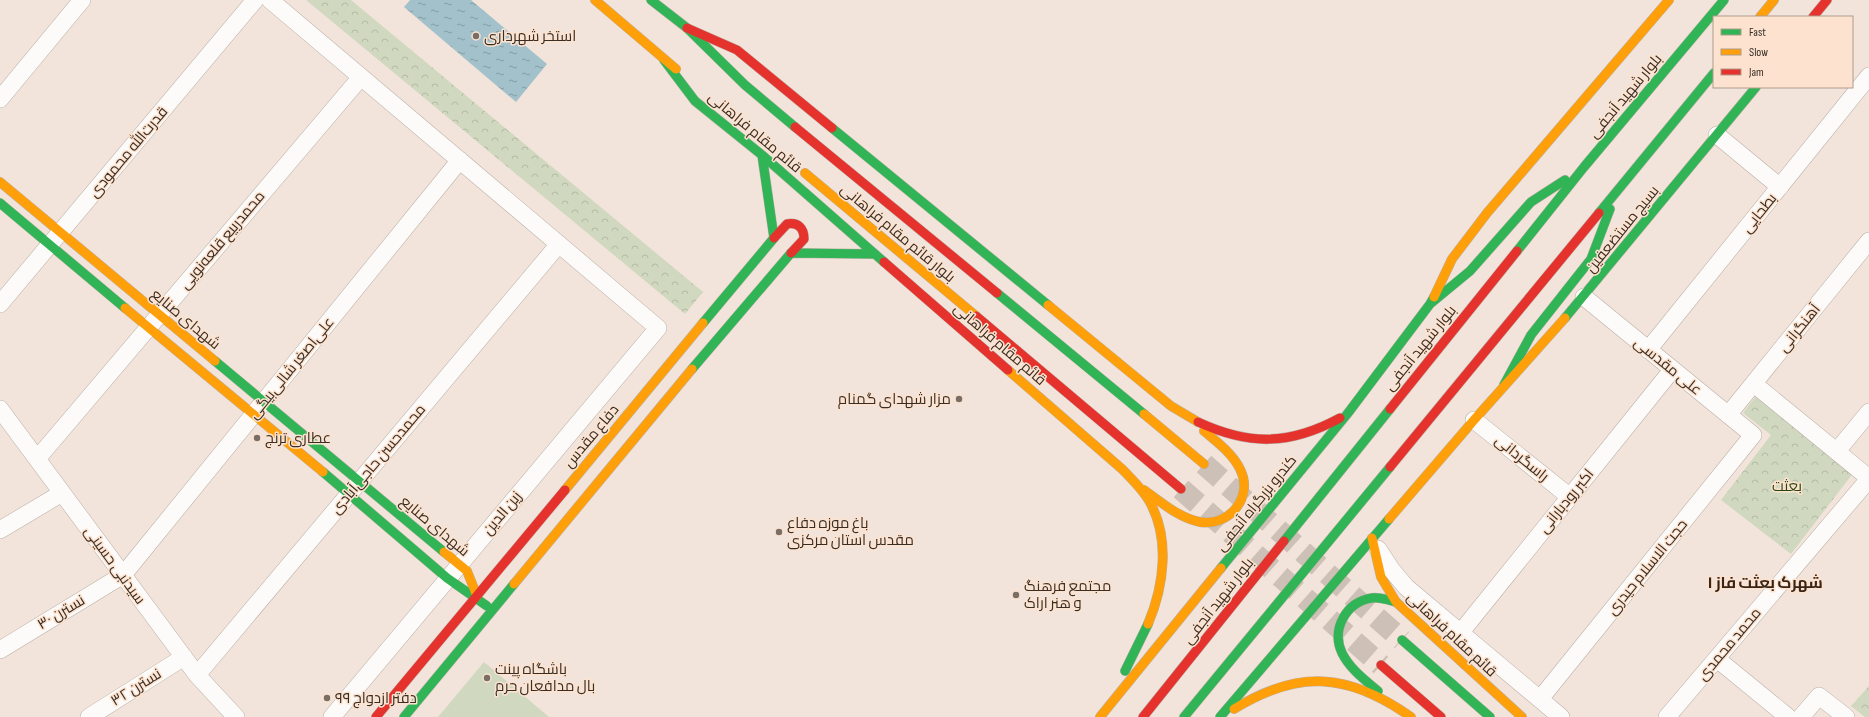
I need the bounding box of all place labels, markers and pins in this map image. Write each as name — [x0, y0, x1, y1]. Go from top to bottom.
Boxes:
place label: استخر شهرداری — [484, 27, 576, 46]
marker: استخر شهرداری — [471, 31, 481, 41]
place label: مزار شهدای گمنام — [838, 390, 951, 409]
marker: مزار شهدای گمنام — [954, 394, 964, 404]
place label: عطاری ترنج — [265, 429, 331, 449]
marker: عطاری ترنج — [252, 433, 262, 443]
place label: باغ موزه دفاع مقدس استان مرکزی — [787, 514, 914, 550]
marker: باغ موزه دفاع مقدس استان مرکزی — [774, 527, 784, 537]
place label: مجتمع فرهنگ و هنر اراک — [1024, 577, 1111, 613]
marker: مجتمع فرهنگ و هنر اراک — [1011, 590, 1021, 600]
place label: باشگاه پینت بال مدافعان حرم — [495, 660, 595, 696]
marker: باشگاه پینت بال مدافعان حرم — [482, 673, 492, 683]
place label: دفتر ازدواج ۹۹ — [335, 689, 417, 709]
marker: دفتر ازدواج ۹۹ — [322, 693, 332, 703]

